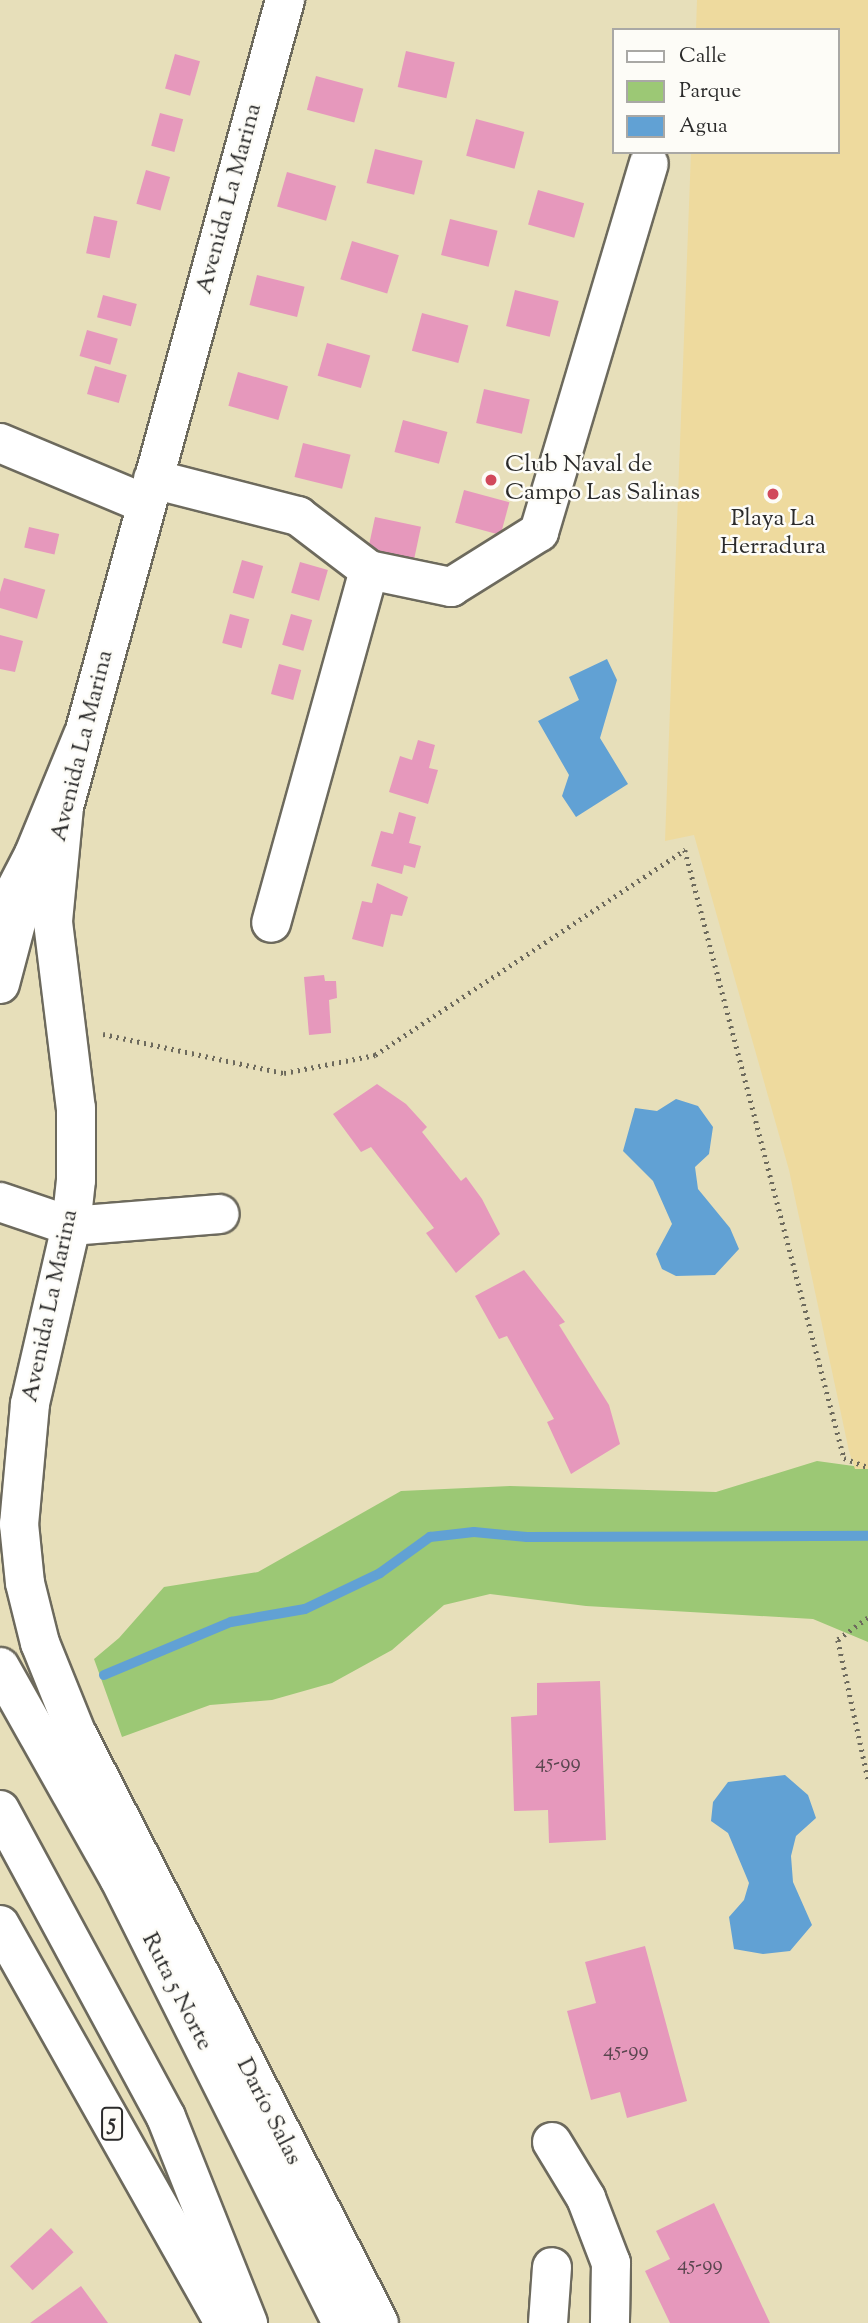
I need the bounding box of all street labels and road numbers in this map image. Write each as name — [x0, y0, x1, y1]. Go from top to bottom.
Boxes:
street label: Avenida La Marina — [191, 100, 269, 298]
street label: Avenida La Marina — [45, 647, 121, 845]
street label: Avenida La Marina — [17, 1207, 85, 1405]
street label: Ruta 5 Norte — [134, 1928, 218, 2056]
street label: Darío Salas — [229, 2054, 307, 2170]
road number: 5 — [100, 2104, 124, 2144]

